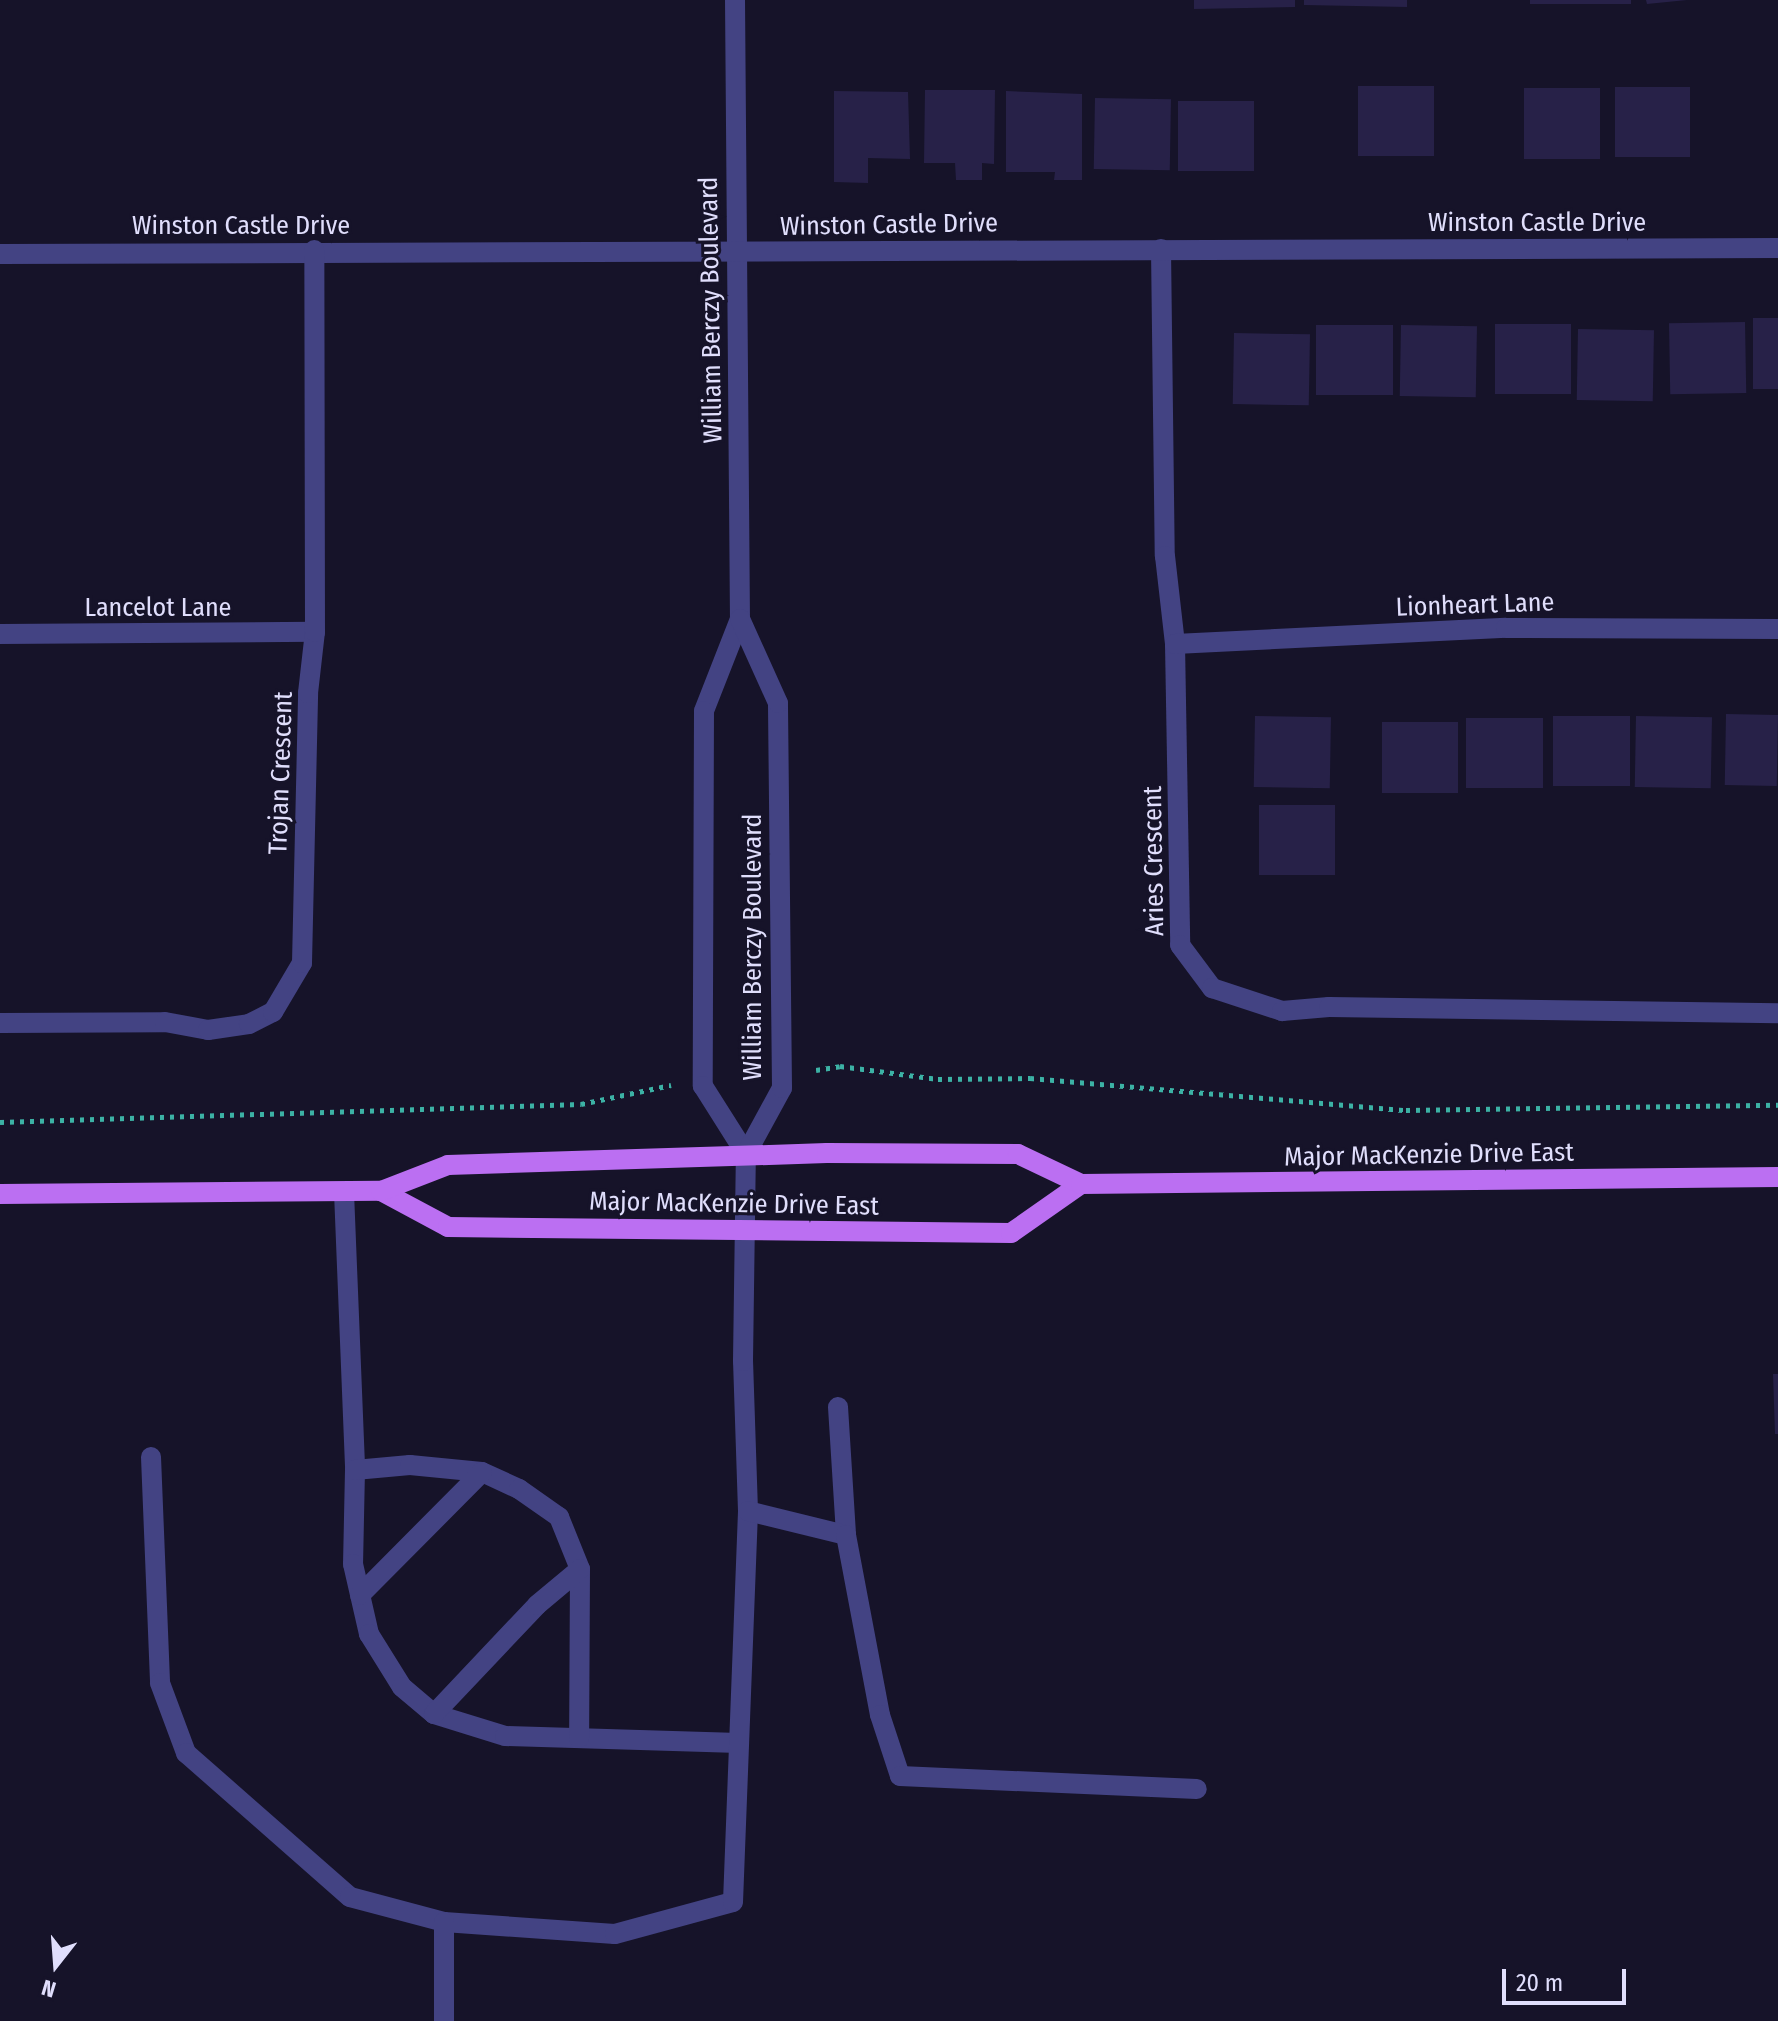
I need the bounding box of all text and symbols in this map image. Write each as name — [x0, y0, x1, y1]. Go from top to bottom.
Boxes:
street label: William Berczy Boulevard — [693, 176, 729, 444]
street label: Winston Castle Drive — [780, 207, 998, 243]
street label: Winston Castle Drive — [1428, 207, 1646, 239]
street label: Winston Castle Drive — [132, 210, 350, 242]
street label: Lionheart Lane — [1395, 587, 1555, 623]
street label: Lancelot Lane — [85, 592, 231, 624]
street label: Trojan Crescent — [263, 691, 299, 855]
street label: Aries Crescent — [1137, 786, 1171, 936]
street label: William Berczy Boulevard — [737, 814, 769, 1080]
street label: Major MacKenzie Drive East — [1284, 1137, 1574, 1173]
street label: Major MacKenzie Drive East — [589, 1186, 879, 1222]
north arrow — [16, 1925, 96, 2005]
scale bar — [1506, 1953, 1630, 2003]
text: 20 m — [1516, 1969, 1563, 1997]
text: N — [39, 1974, 59, 2003]

